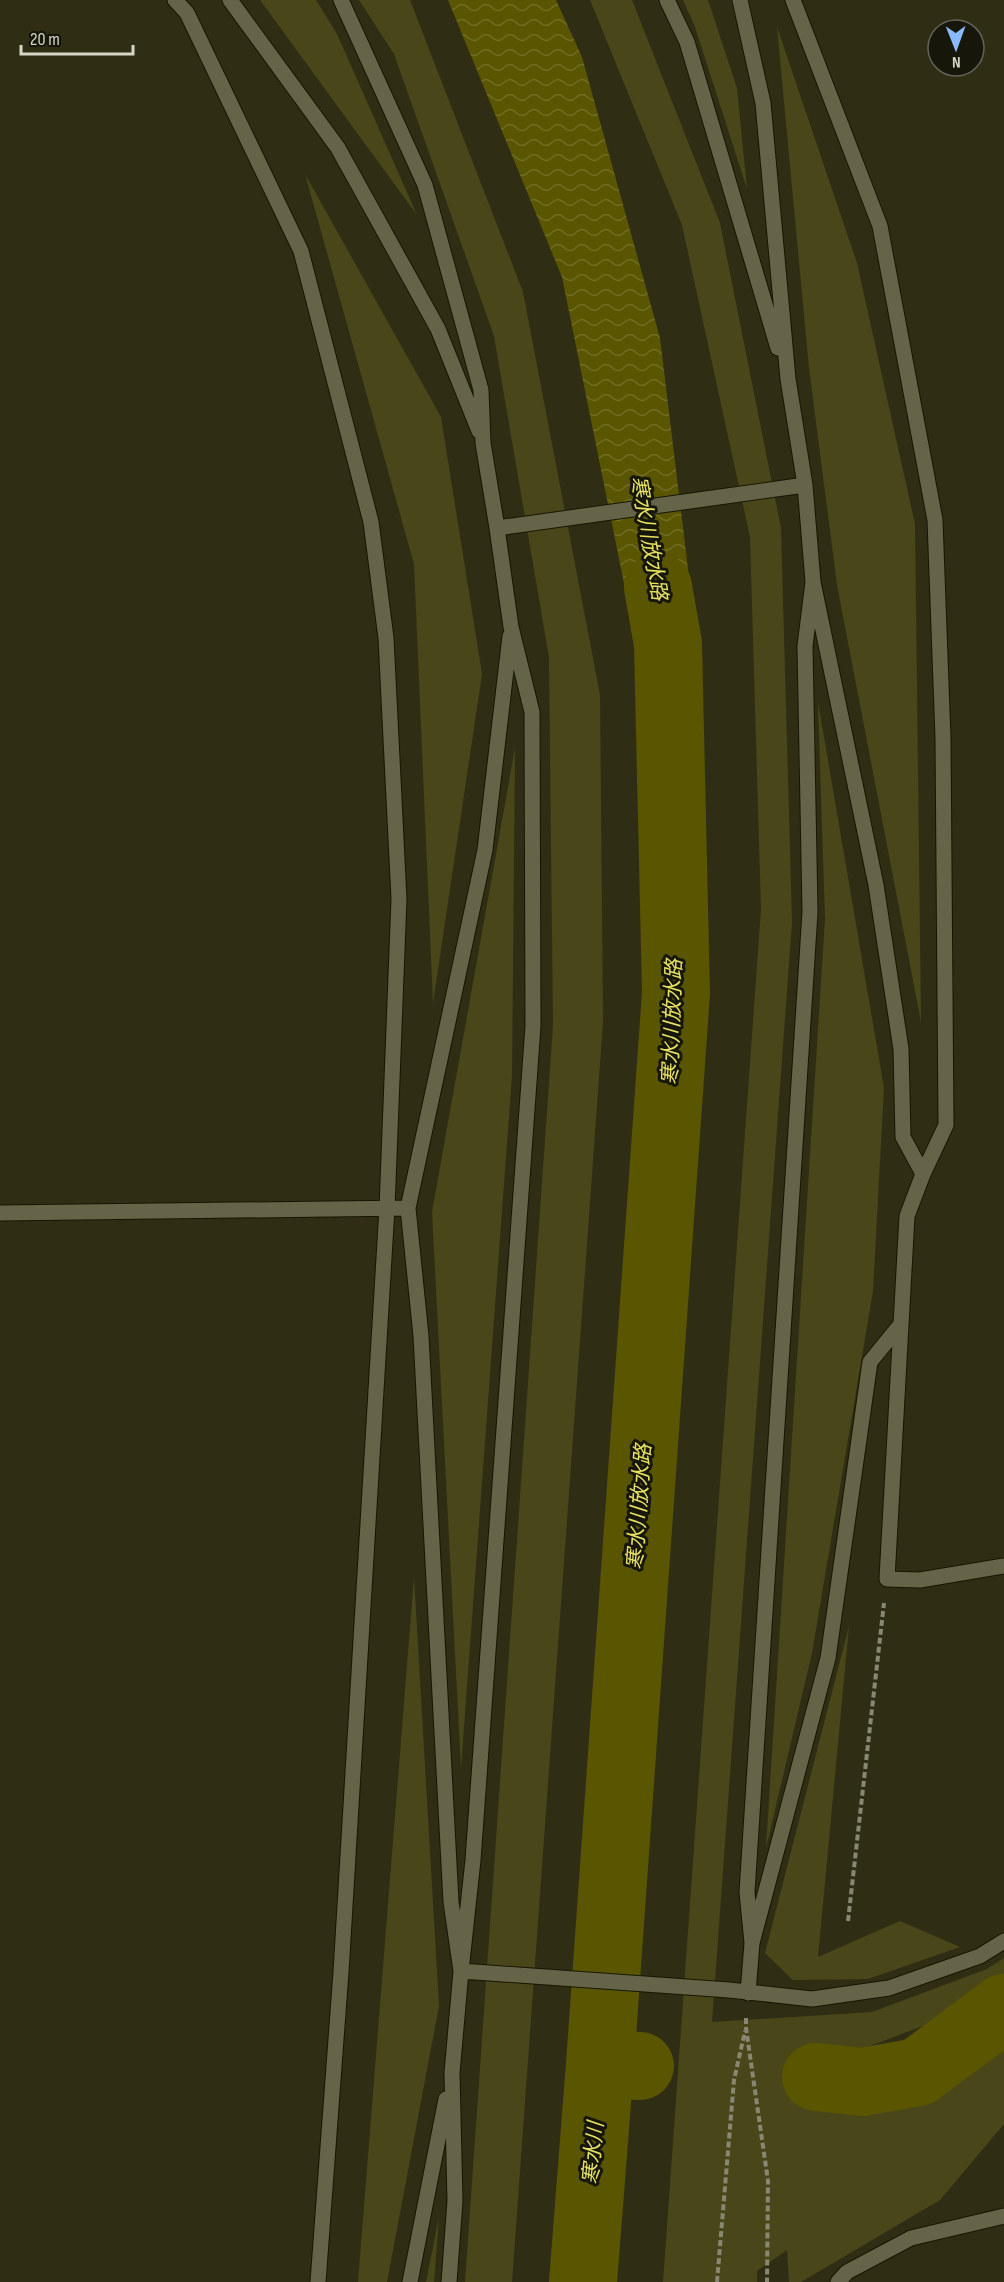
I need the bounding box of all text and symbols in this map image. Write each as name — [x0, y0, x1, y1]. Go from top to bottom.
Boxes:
scale bar — [21, 18, 134, 56]
north arrow — [926, 18, 986, 78]
text: 20 m — [30, 29, 60, 50]
text: N — [952, 52, 961, 71]
water label: 寒水川放水路 — [625, 474, 672, 604]
water label: 寒水川放水路 — [658, 957, 687, 1085]
water label: 寒水川放水路 — [623, 1441, 657, 1571]
water label: 寒水川 — [578, 2119, 609, 2186]

